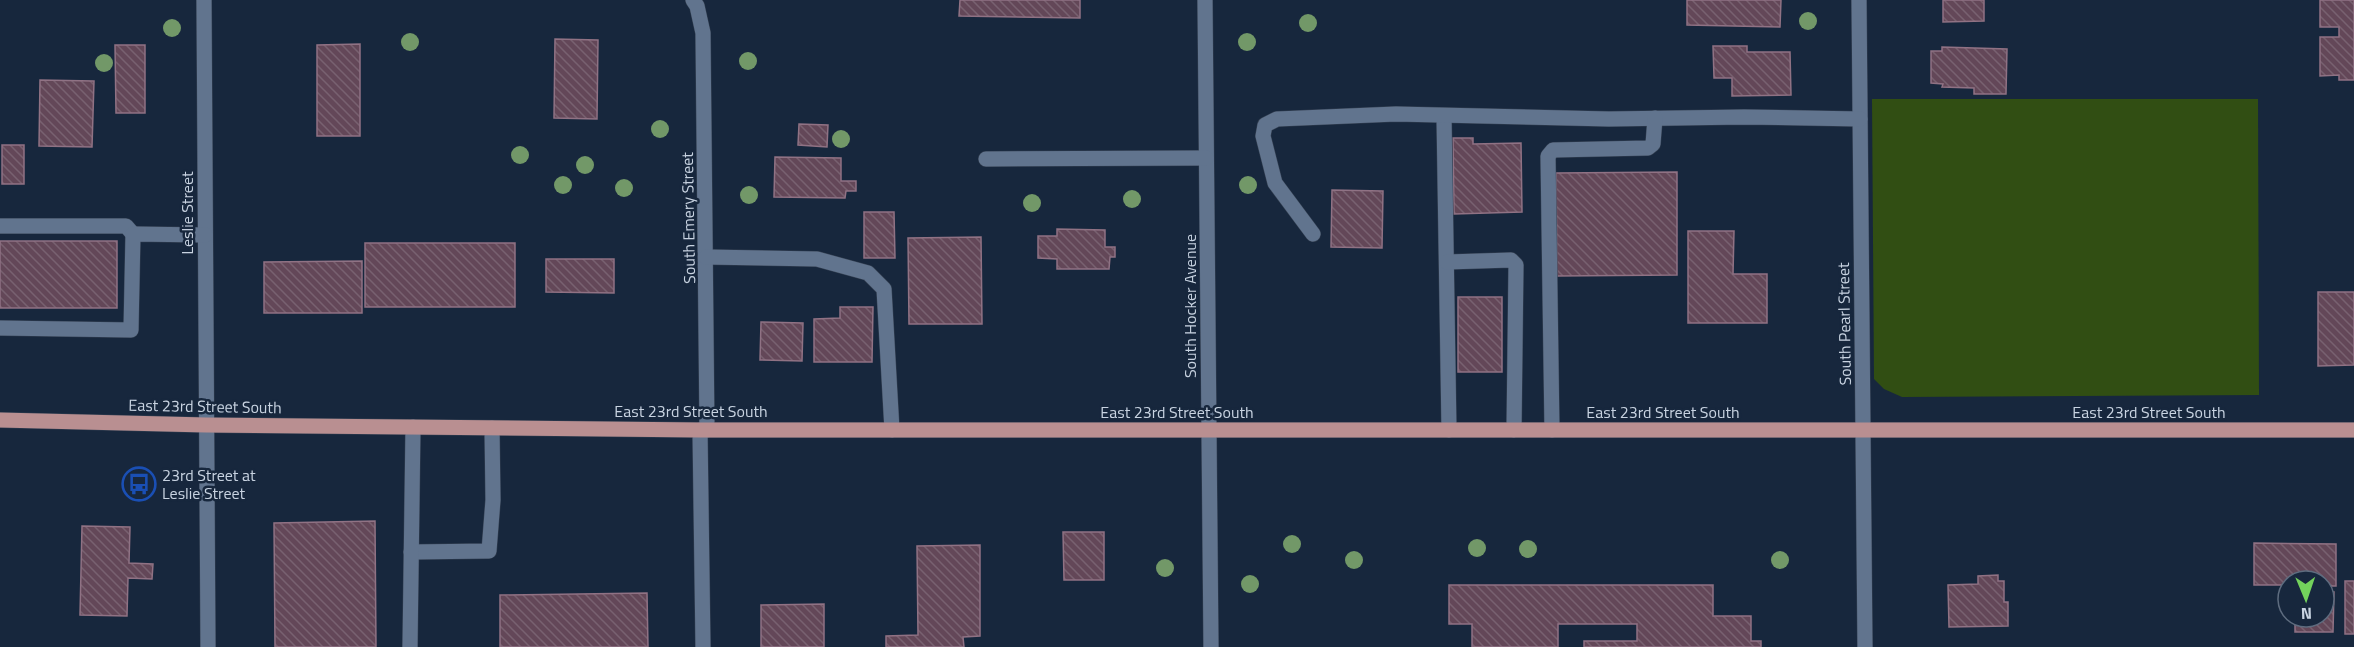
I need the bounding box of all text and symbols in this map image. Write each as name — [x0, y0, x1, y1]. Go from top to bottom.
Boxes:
street label: South Emery Street — [675, 152, 701, 284]
street label: Leslie Street — [175, 171, 199, 255]
street label: South Hocker Avenue — [1178, 234, 1202, 378]
street label: South Pearl Street — [1831, 262, 1857, 386]
street label: East 23rd Street South — [128, 393, 282, 419]
street label: East 23rd Street South — [614, 399, 768, 423]
street label: East 23rd Street South — [1100, 400, 1254, 424]
street label: East 23rd Street South — [1586, 400, 1740, 424]
street label: East 23rd Street South — [2072, 400, 2226, 424]
place label: 23rd Street at Leslie Street — [162, 463, 256, 505]
bus stop icon: 23rd Street at Leslie Street — [121, 466, 157, 502]
north arrow — [2276, 569, 2336, 629]
text: N — [2301, 602, 2312, 626]

